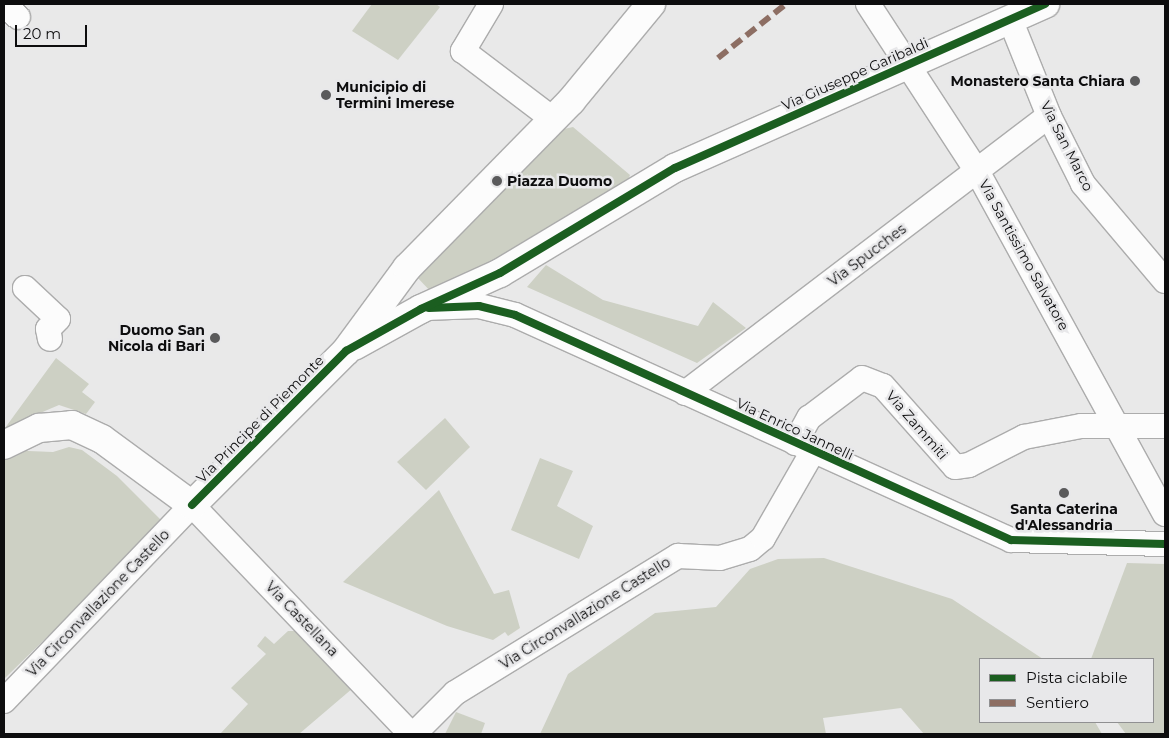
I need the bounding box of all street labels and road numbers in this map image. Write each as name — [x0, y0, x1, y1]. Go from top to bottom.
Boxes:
street label: Via Giuseppe Garibaldi — [779, 34, 931, 114]
street label: Via San Marco — [1037, 98, 1097, 194]
street label: Via Santissimo Salvatore — [975, 177, 1073, 333]
street label: Via Spucches — [825, 220, 909, 290]
street label: Via Principe di Piemonte — [193, 352, 327, 486]
street label: Via Zammiti — [883, 387, 951, 463]
street label: Via Enrico Jannelli — [734, 394, 856, 464]
street label: Via Circonvallazione Castello — [23, 526, 173, 680]
street label: Via Circonvallazione Castello — [497, 553, 673, 673]
street label: Via Castellana — [262, 578, 342, 660]

